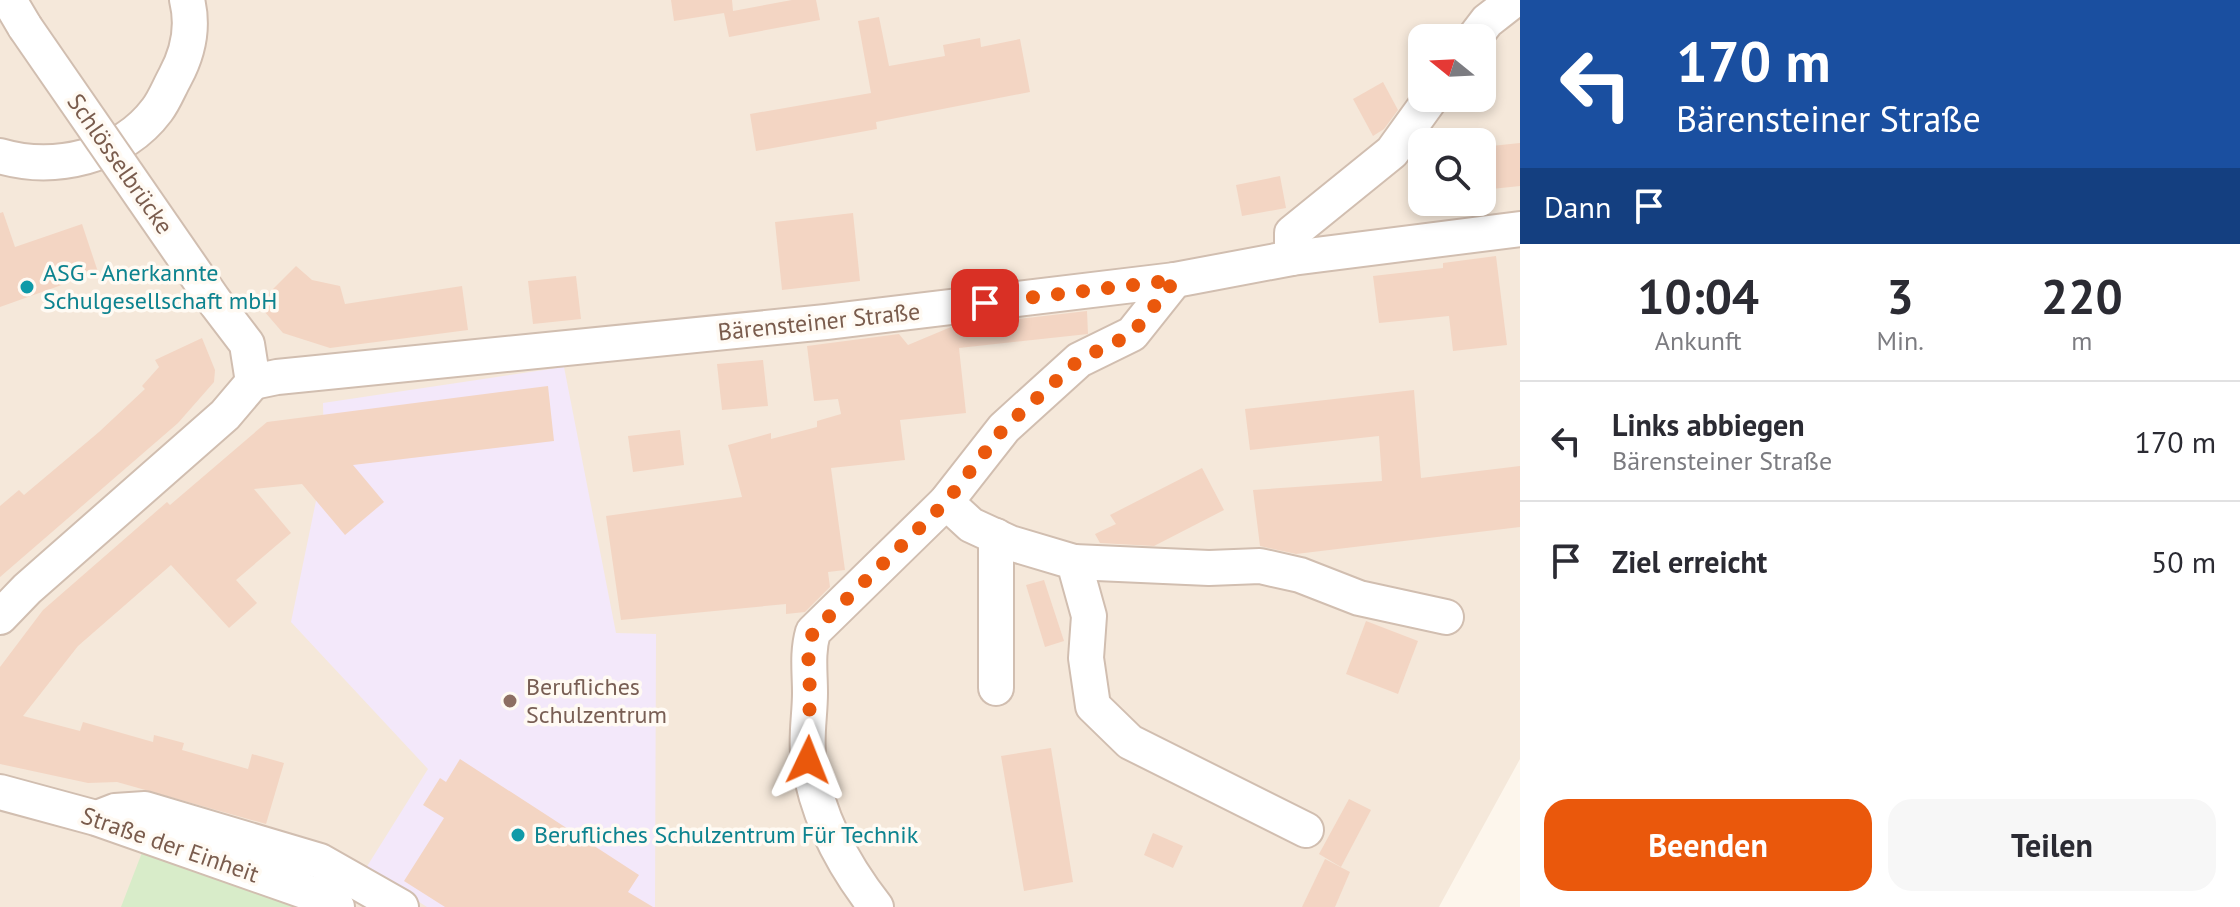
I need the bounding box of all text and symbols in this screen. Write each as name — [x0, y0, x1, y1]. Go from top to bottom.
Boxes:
north arrow — [1408, 24, 1496, 112]
map controls — [1408, 24, 1496, 216]
text: 170 m — [1676, 25, 1831, 97]
icon: left — [1544, 32, 1648, 136]
street label: Schlösselbrücke — [61, 88, 180, 240]
text: Bärensteiner Straße — [1676, 95, 1981, 142]
button: search — [1408, 128, 1496, 216]
icon: arrive — [1627, 184, 1671, 228]
text: Dann — [1544, 187, 1611, 226]
place label: ASG - Anerkannte Schulgesellschaft mbH — [43, 257, 277, 316]
text: 10:04 — [1637, 265, 1759, 327]
text: 3 — [1886, 265, 1914, 327]
text: 220 — [2041, 265, 2123, 327]
pin — [951, 269, 1019, 337]
marker: ASG - Anerkannte Schulgesellschaft mbH — [18, 278, 36, 296]
icon: arrive — [963, 281, 1007, 325]
street label: Bärensteiner Straße — [716, 295, 922, 348]
text: Ankunft — [1655, 324, 1742, 357]
text: Min. — [1876, 324, 1924, 357]
text: m — [2071, 324, 2092, 357]
text: Links abbiegen — [1612, 405, 1805, 444]
icon: left — [1544, 419, 1588, 463]
text: 170 m — [2135, 422, 2216, 461]
text: Bärensteiner Straße — [1612, 444, 1832, 477]
icon: arrive — [1544, 539, 1588, 583]
text: Ziel erreicht — [1612, 542, 1767, 581]
text: 50 m — [2151, 542, 2216, 581]
place label: Berufliches Schulzentrum — [526, 671, 667, 730]
marker: Berufliches Schulzentrum — [501, 692, 519, 710]
position arrow — [766, 718, 850, 802]
button: Beenden — [1544, 799, 1872, 891]
button: Teilen — [1888, 799, 2216, 891]
street label: Straße der Einheit — [77, 800, 263, 889]
place label: Berufliches Schulzentrum Für Technik — [534, 819, 919, 850]
marker: Berufliches Schulzentrum Für Technik — [509, 826, 527, 844]

